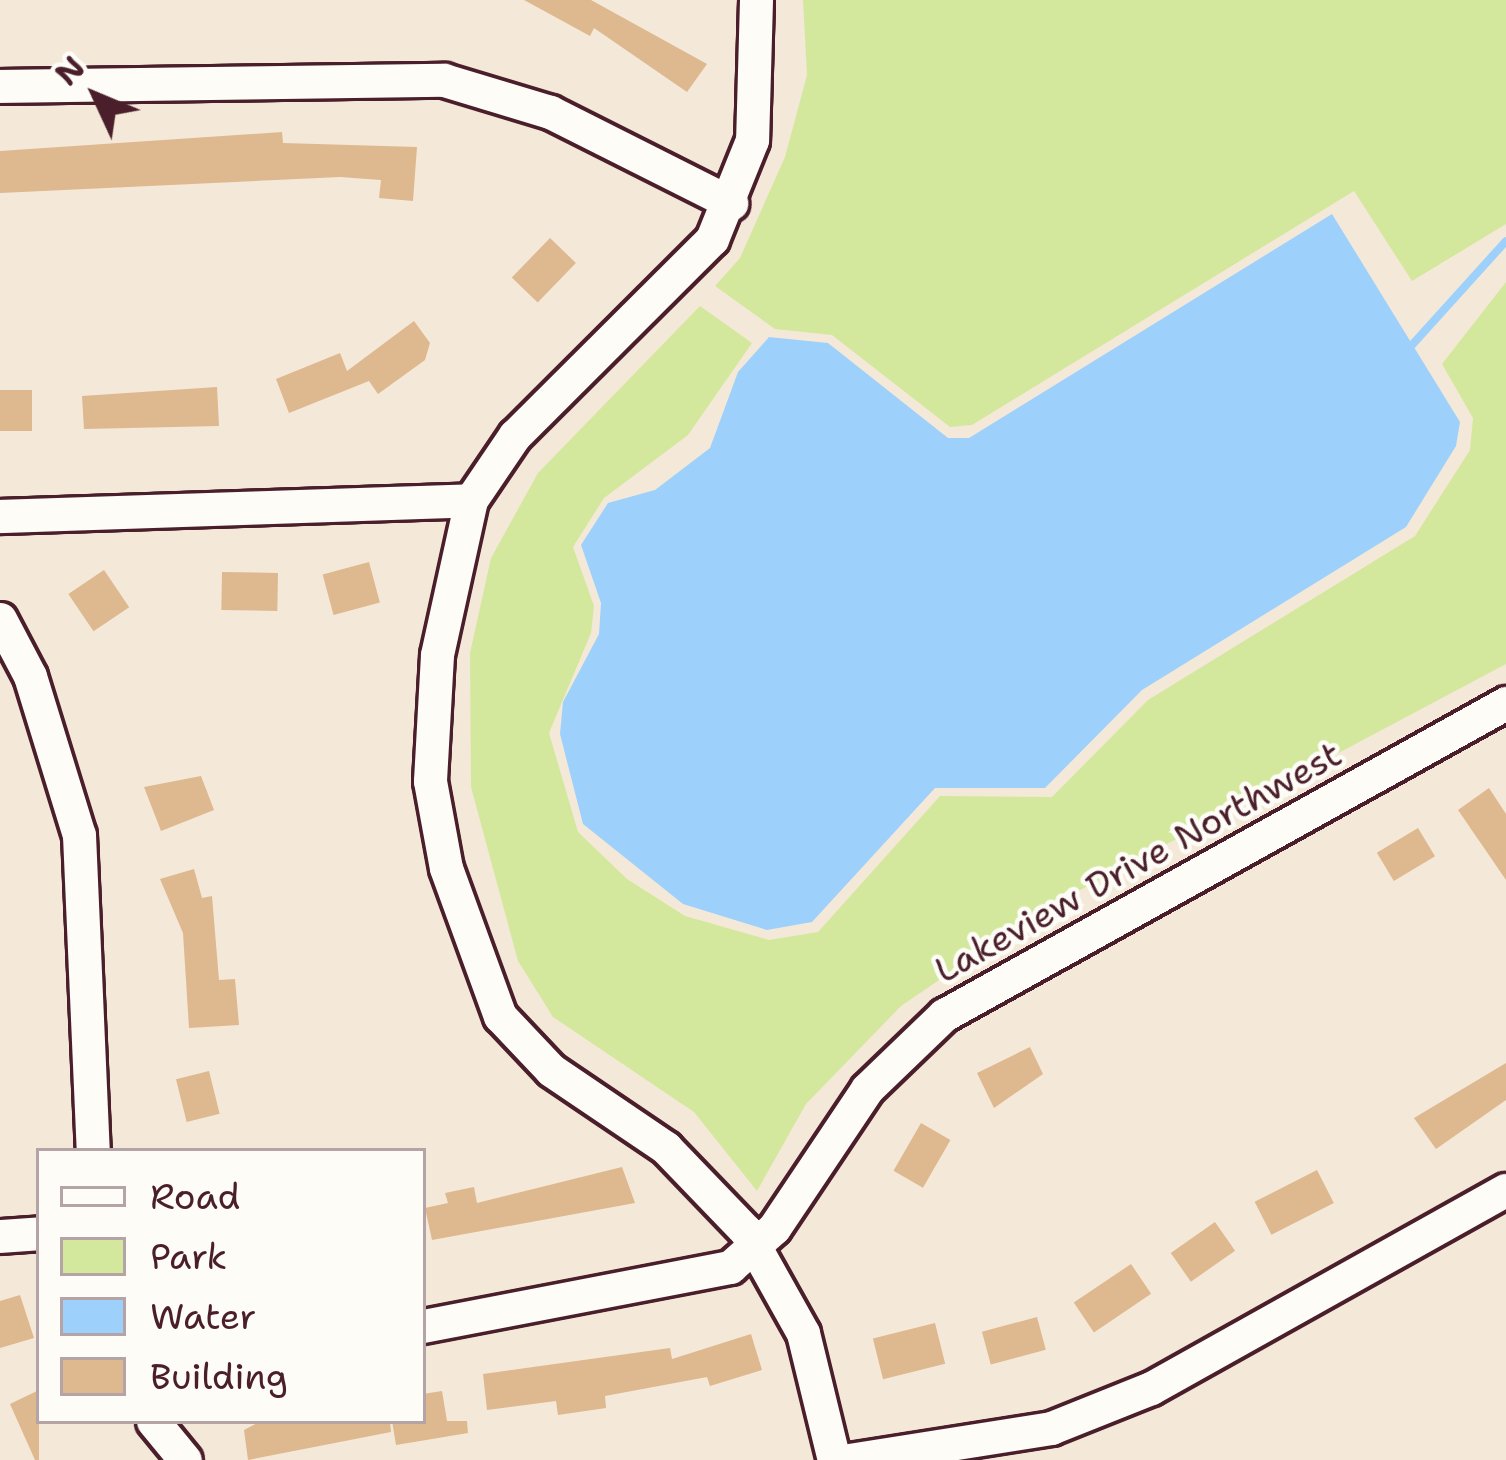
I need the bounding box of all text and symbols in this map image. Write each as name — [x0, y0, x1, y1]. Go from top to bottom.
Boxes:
north arrow — [36, 36, 156, 156]
text: N — [44, 46, 95, 96]
street label: Lakeview Drive Northwest — [927, 732, 1349, 992]
legend — [36, 1148, 426, 1424]
text: Road — [150, 1172, 240, 1221]
text: Park — [150, 1232, 227, 1281]
text: Water — [150, 1292, 256, 1341]
text: Building — [150, 1352, 288, 1401]

